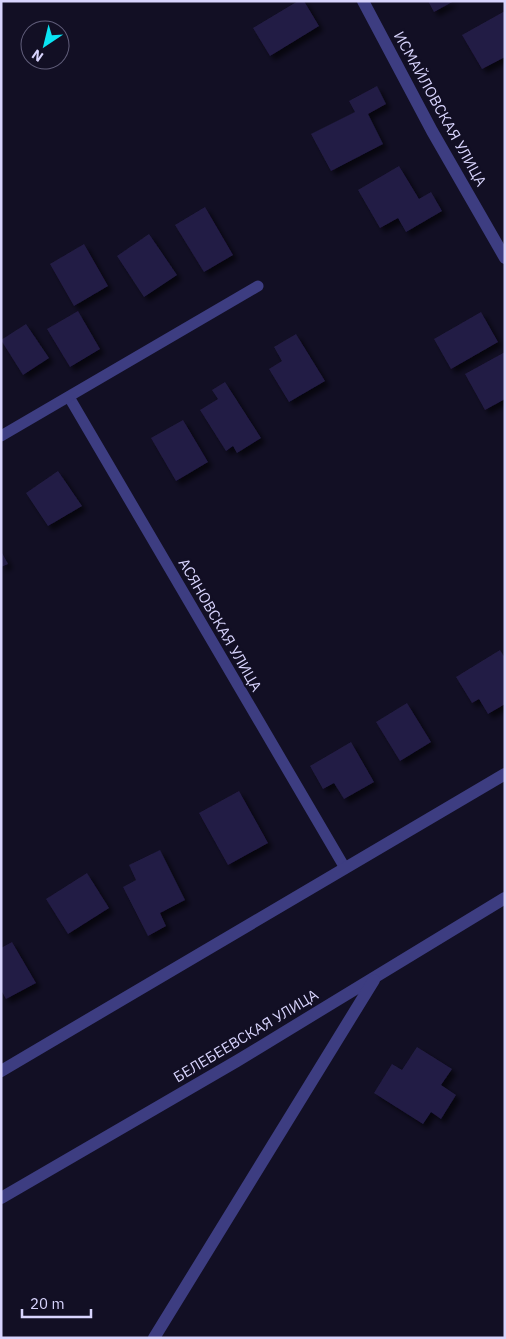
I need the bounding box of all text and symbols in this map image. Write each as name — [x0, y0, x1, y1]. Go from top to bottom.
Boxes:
north arrow — [20, 20, 70, 70]
street label: ИСМАЙЛОВСКАЯ УЛИЦА — [390, 28, 491, 190]
text: N — [28, 45, 47, 66]
street label: АСЯНОВСКАЯ УЛИЦА — [174, 555, 267, 695]
street label: БЕЛЕБЕЕВСКАЯ УЛИЦА — [170, 985, 322, 1086]
scale bar — [22, 1286, 91, 1318]
text: 20 m — [30, 1294, 65, 1313]

